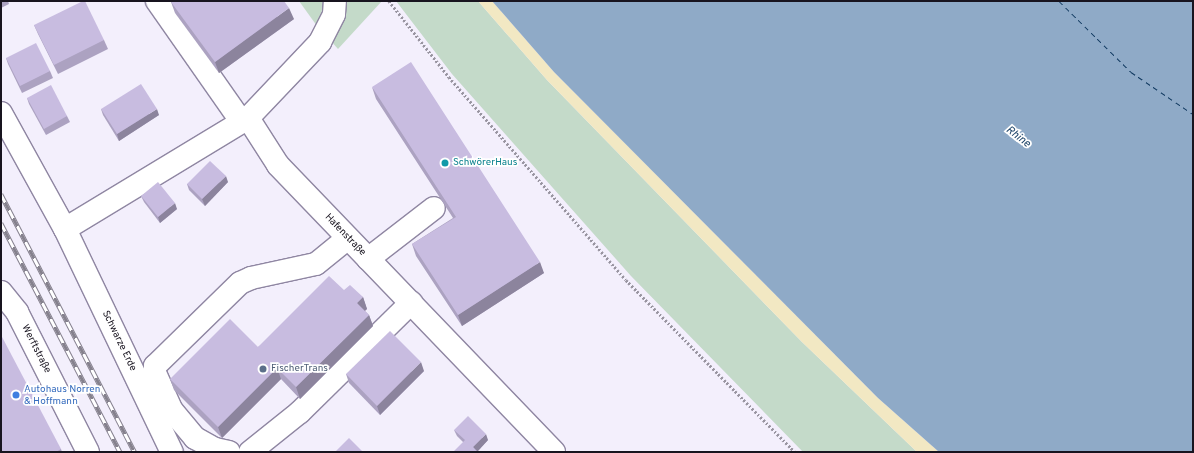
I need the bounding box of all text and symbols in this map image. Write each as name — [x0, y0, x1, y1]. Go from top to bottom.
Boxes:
water label: Rhine — [1003, 123, 1033, 151]
place label: SchwörerHaus — [453, 157, 517, 169]
marker: SchwörerHaus — [440, 158, 450, 168]
street label: Hafenstraße — [322, 211, 368, 259]
street label: Schwarze Erde — [99, 309, 139, 373]
street label: Werftstraße — [19, 323, 53, 375]
place label: FischerTrans — [271, 363, 328, 375]
marker: FischerTrans — [258, 364, 268, 374]
place label: Autohaus Norren & Hoffmann — [24, 383, 100, 406]
marker: Autohaus Norren & Hoffmann — [11, 390, 21, 400]

